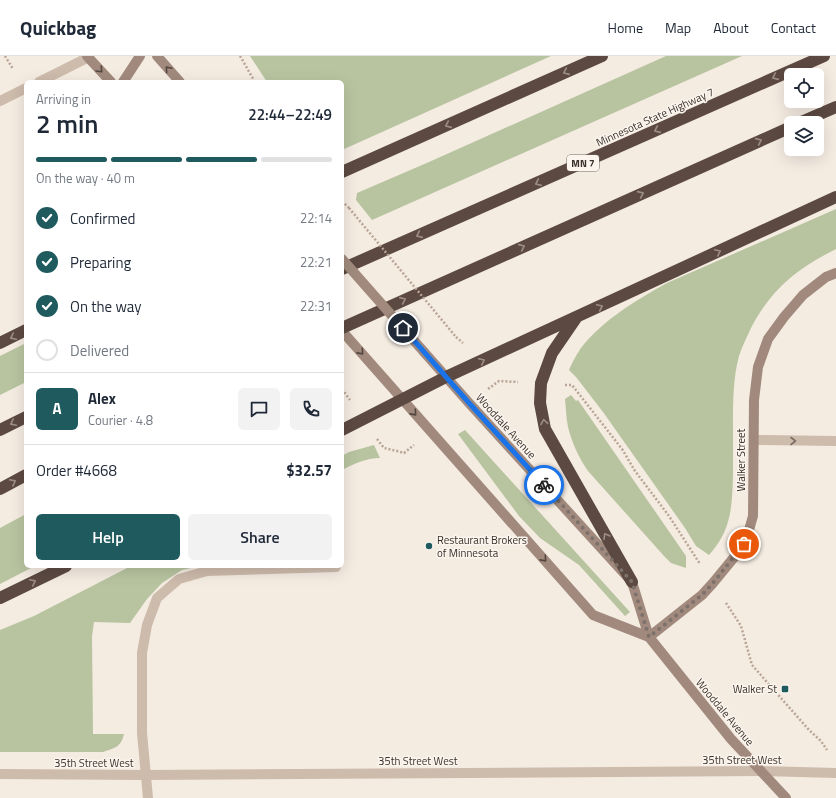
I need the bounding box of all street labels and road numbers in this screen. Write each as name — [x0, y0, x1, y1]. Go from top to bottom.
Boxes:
street label: Minnesota State Highway 7 — [593, 84, 717, 150]
road number: MN 7 — [567, 155, 599, 171]
street label: Wooddale Avenue — [472, 390, 540, 463]
street label: Walker Street — [733, 428, 749, 491]
street label: Wooddale Avenue — [692, 675, 758, 749]
street label: 35th Street West — [702, 752, 782, 768]
street label: 35th Street West — [378, 753, 458, 769]
street label: 35th Street West — [54, 755, 134, 771]

